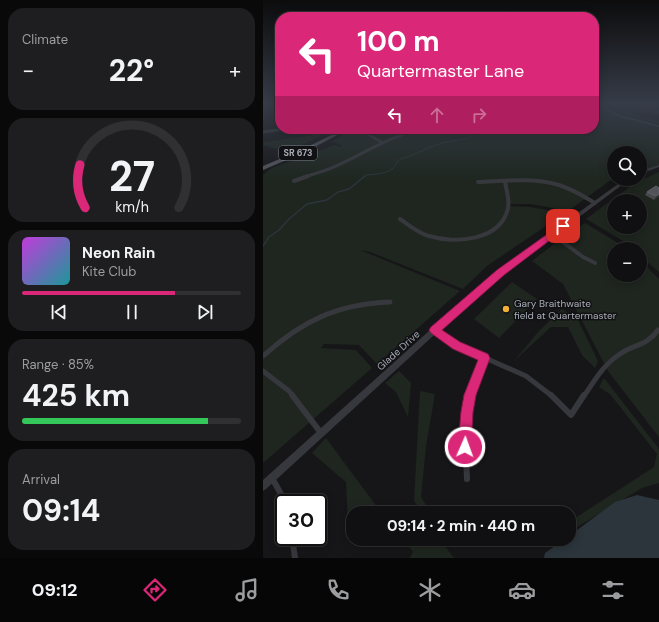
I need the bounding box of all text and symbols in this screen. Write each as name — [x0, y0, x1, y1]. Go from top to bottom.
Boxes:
text: 100 m — [357, 23, 440, 60]
icon: left — [291, 28, 343, 80]
text: Climate — [22, 31, 68, 48]
text: 22° — [109, 51, 154, 90]
text: − — [22, 56, 34, 85]
text: + — [229, 56, 241, 85]
text: Quartermaster Lane — [357, 59, 524, 83]
icon: left — [384, 104, 406, 126]
icon: ahead — [426, 104, 448, 126]
icon: right — [468, 104, 490, 126]
road number: SR 673 — [279, 146, 317, 160]
map controls — [607, 146, 647, 282]
button: search — [607, 146, 647, 186]
text: 27 — [108, 149, 155, 203]
button: + — [607, 194, 647, 234]
text: km/h — [115, 197, 148, 215]
pin — [546, 209, 580, 243]
icon: arrive — [552, 215, 574, 237]
button: − — [607, 242, 647, 282]
text: Neon Rain — [82, 243, 155, 263]
text: Kite Club — [82, 263, 136, 280]
place label: Gary Braithwaite field at Quartermaster — [514, 297, 617, 322]
icon: previous — [48, 301, 70, 323]
icon: pause — [121, 301, 143, 323]
icon: next — [194, 301, 216, 323]
marker: Gary Braithwaite field at Quartermaster — [501, 304, 511, 314]
street label: Glade Drive — [374, 327, 423, 373]
text: Range · 85% — [22, 356, 94, 373]
text: 425 km — [22, 376, 130, 415]
position arrow — [444, 426, 486, 468]
text: Arrival — [22, 471, 60, 488]
text: 09:14 — [22, 491, 100, 530]
speed limit sign: 30 — [275, 494, 327, 546]
text: 09:14 · 2 min · 440 m — [387, 516, 535, 536]
icon: directions — [141, 576, 169, 604]
icon: music — [233, 576, 261, 604]
icon: phone — [324, 576, 352, 604]
icon: climate — [416, 576, 444, 604]
icon: car — [508, 576, 536, 604]
icon: filters — [599, 576, 627, 604]
text: 09:12 — [32, 578, 77, 602]

